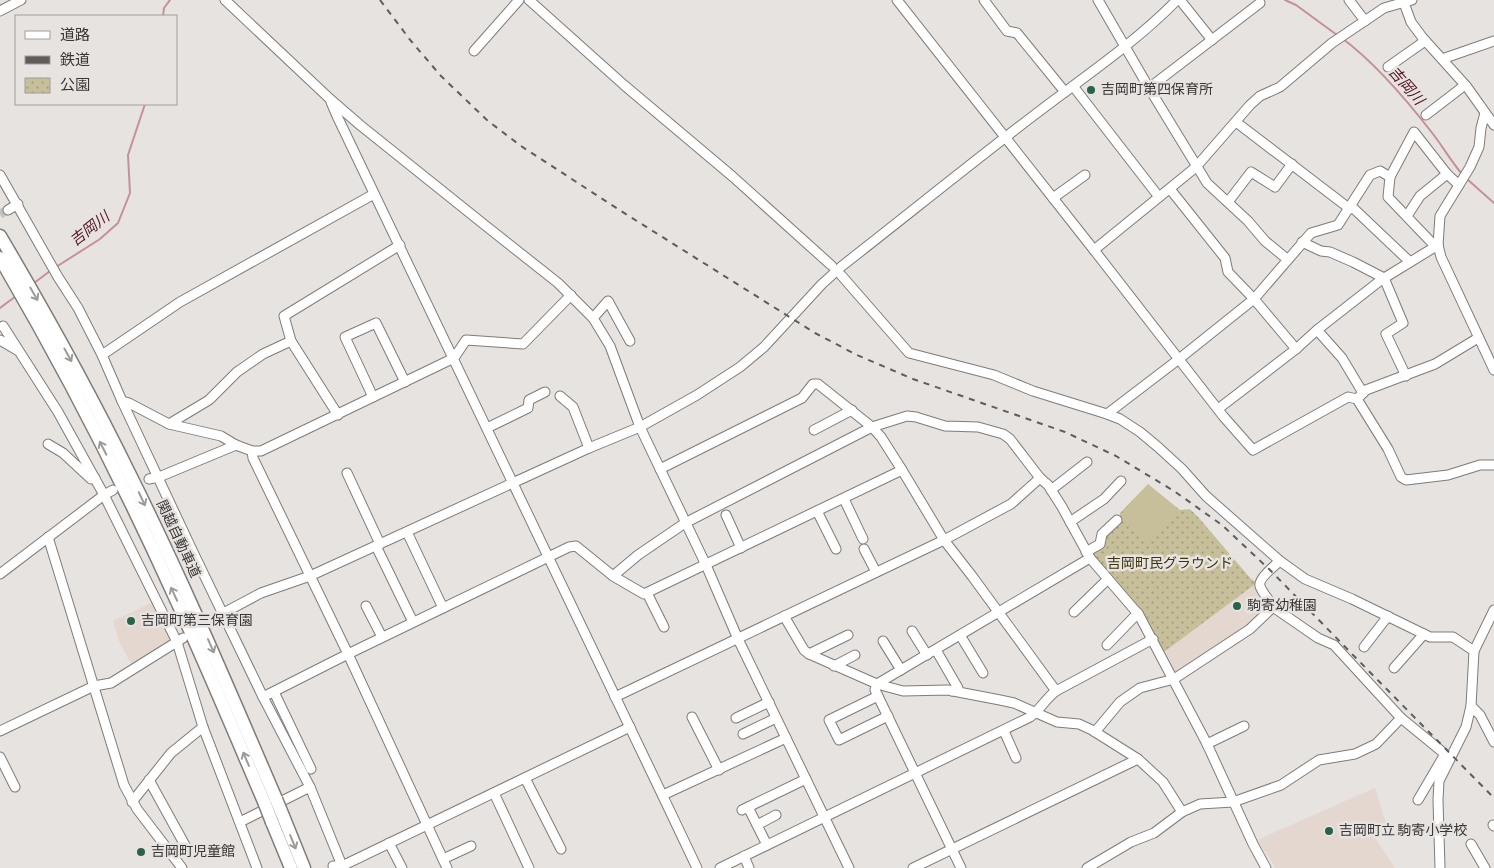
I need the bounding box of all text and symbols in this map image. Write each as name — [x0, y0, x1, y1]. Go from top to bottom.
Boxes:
legend — [15, 15, 178, 105]
text: 道路 — [60, 27, 90, 43]
text: 鉄道 — [60, 52, 90, 68]
water label: 吉岡川 — [1386, 63, 1428, 109]
text: 公園 — [60, 77, 90, 93]
place label: 吉岡町第四保育所 — [1101, 81, 1213, 97]
marker: 吉岡町第四保育所 — [1085, 84, 1097, 96]
water label: 吉岡川 — [67, 207, 114, 249]
one-way arrow — [30, 287, 40, 301]
one-way arrow — [63, 347, 73, 362]
one-way arrow — [98, 441, 107, 456]
one-way arrow — [138, 491, 147, 506]
street label: 関越自動車道 — [154, 498, 203, 580]
park label: 吉岡町民グラウンド — [1107, 556, 1233, 571]
one-way arrow — [168, 587, 178, 602]
place label: 駒寄幼稚園 — [1247, 598, 1317, 613]
marker: 駒寄幼稚園 — [1231, 600, 1243, 612]
place label: 吉岡町第三保育園 — [141, 612, 253, 628]
marker: 吉岡町第三保育園 — [125, 615, 137, 627]
one-way arrow — [206, 638, 216, 653]
one-way arrow — [240, 752, 250, 767]
place label: 吉岡町立 駒寄小学校 — [1339, 823, 1467, 838]
marker: 吉岡町立 駒寄小学校 — [1323, 825, 1335, 837]
one-way arrow — [289, 834, 299, 849]
place label: 吉岡町児童館 — [151, 844, 235, 859]
marker: 吉岡町児童館 — [135, 846, 147, 858]

